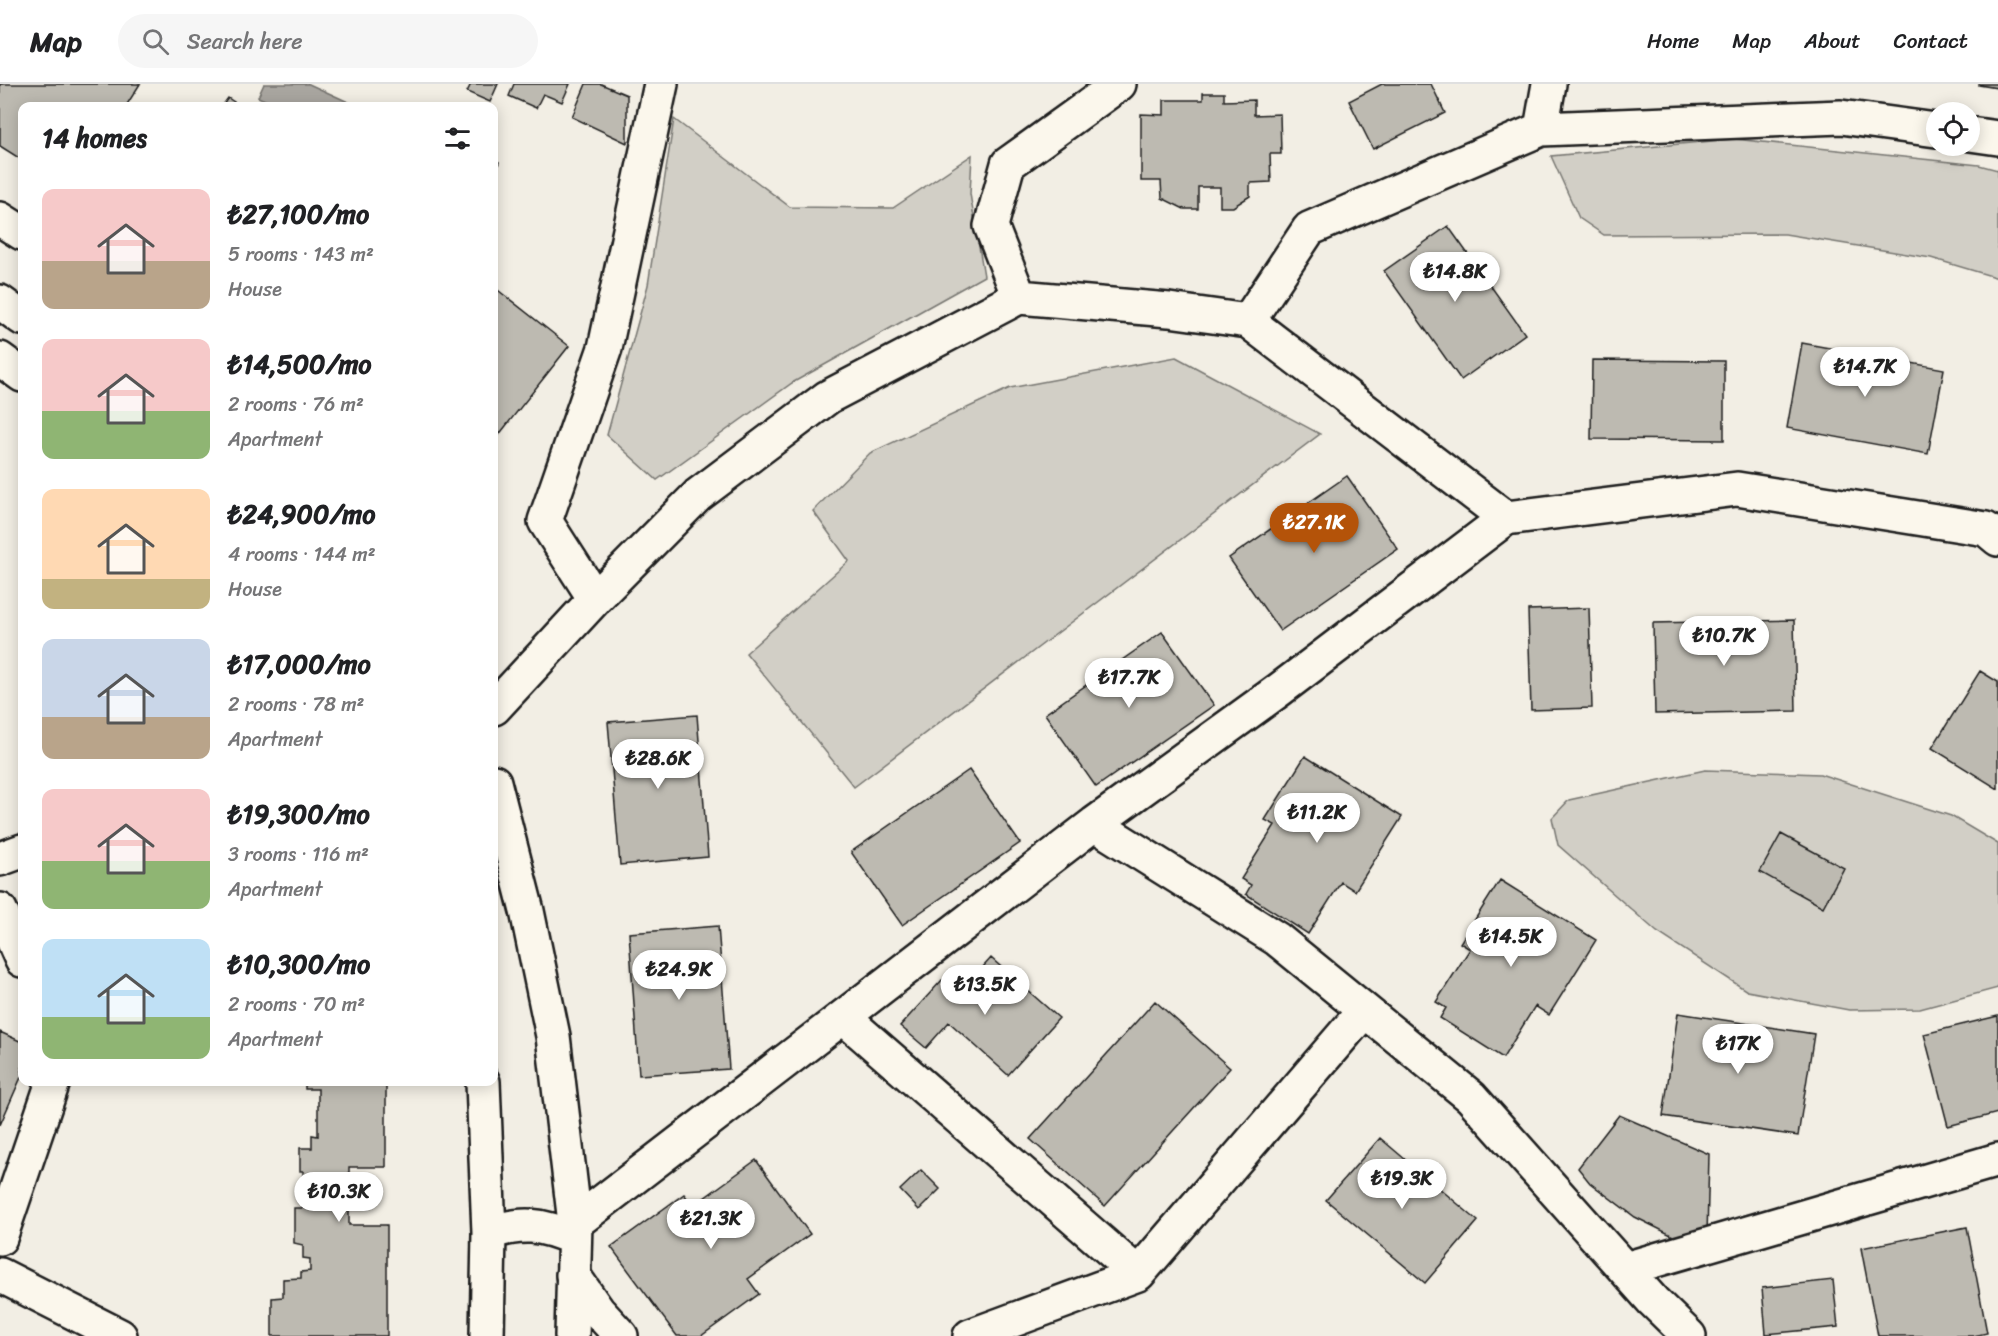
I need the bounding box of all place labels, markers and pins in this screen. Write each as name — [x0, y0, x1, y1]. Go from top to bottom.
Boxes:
pin: ₺14.8K — [1406, 252, 1504, 303]
pin: ₺14.7K — [1816, 347, 1914, 398]
pin: ₺27.1K — [1265, 503, 1363, 554]
pin: ₺10.7K — [1675, 616, 1773, 667]
pin: ₺17.7K — [1080, 658, 1178, 709]
pin: ₺28.6K — [609, 739, 707, 790]
pin: ₺11.2K — [1268, 793, 1366, 844]
pin: ₺14.5K — [1462, 917, 1560, 968]
pin: ₺24.9K — [630, 950, 728, 1001]
pin: ₺13.5K — [936, 965, 1034, 1016]
pin: ₺17K — [1702, 1024, 1774, 1075]
pin: ₺19.3K — [1353, 1159, 1451, 1210]
pin: ₺10.3K — [290, 1172, 388, 1223]
pin: ₺21.3K — [662, 1199, 760, 1250]

